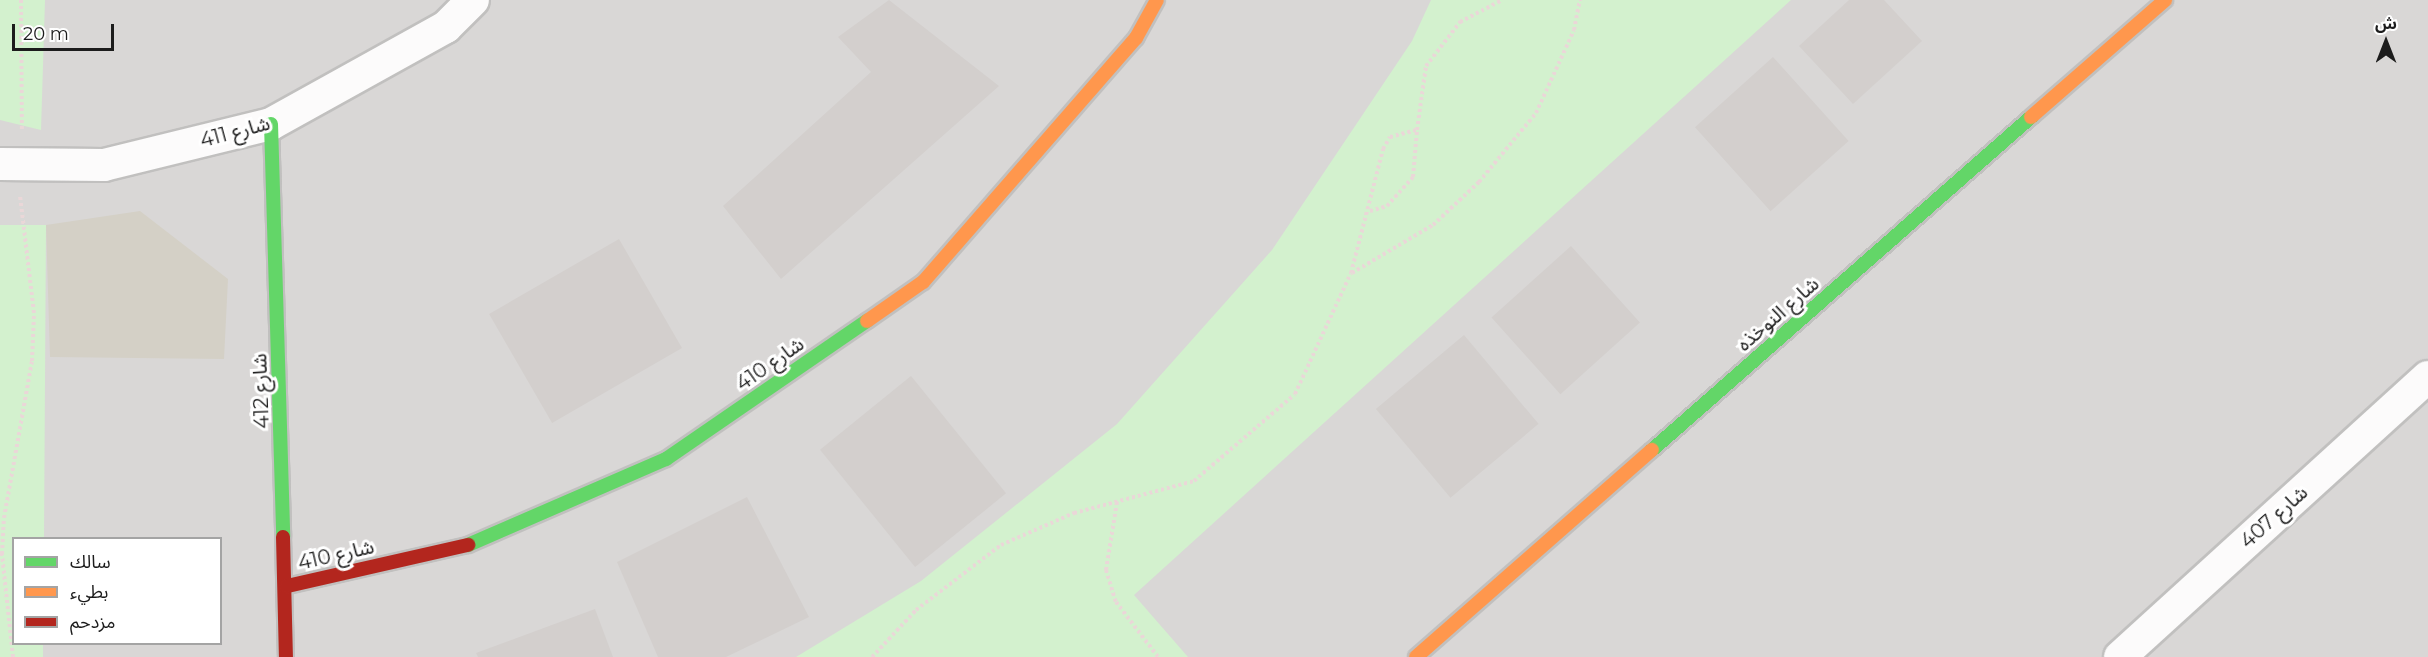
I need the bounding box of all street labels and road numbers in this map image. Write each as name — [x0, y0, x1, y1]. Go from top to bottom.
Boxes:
street label: شارع 411 — [197, 111, 273, 153]
street label: شارع النوخذه — [1732, 272, 1824, 356]
street label: شارع 410 — [731, 332, 809, 396]
street label: شارع 412 — [248, 353, 274, 429]
street label: شارع 407 — [2235, 481, 2313, 553]
street label: شارع 410 — [296, 535, 376, 575]

